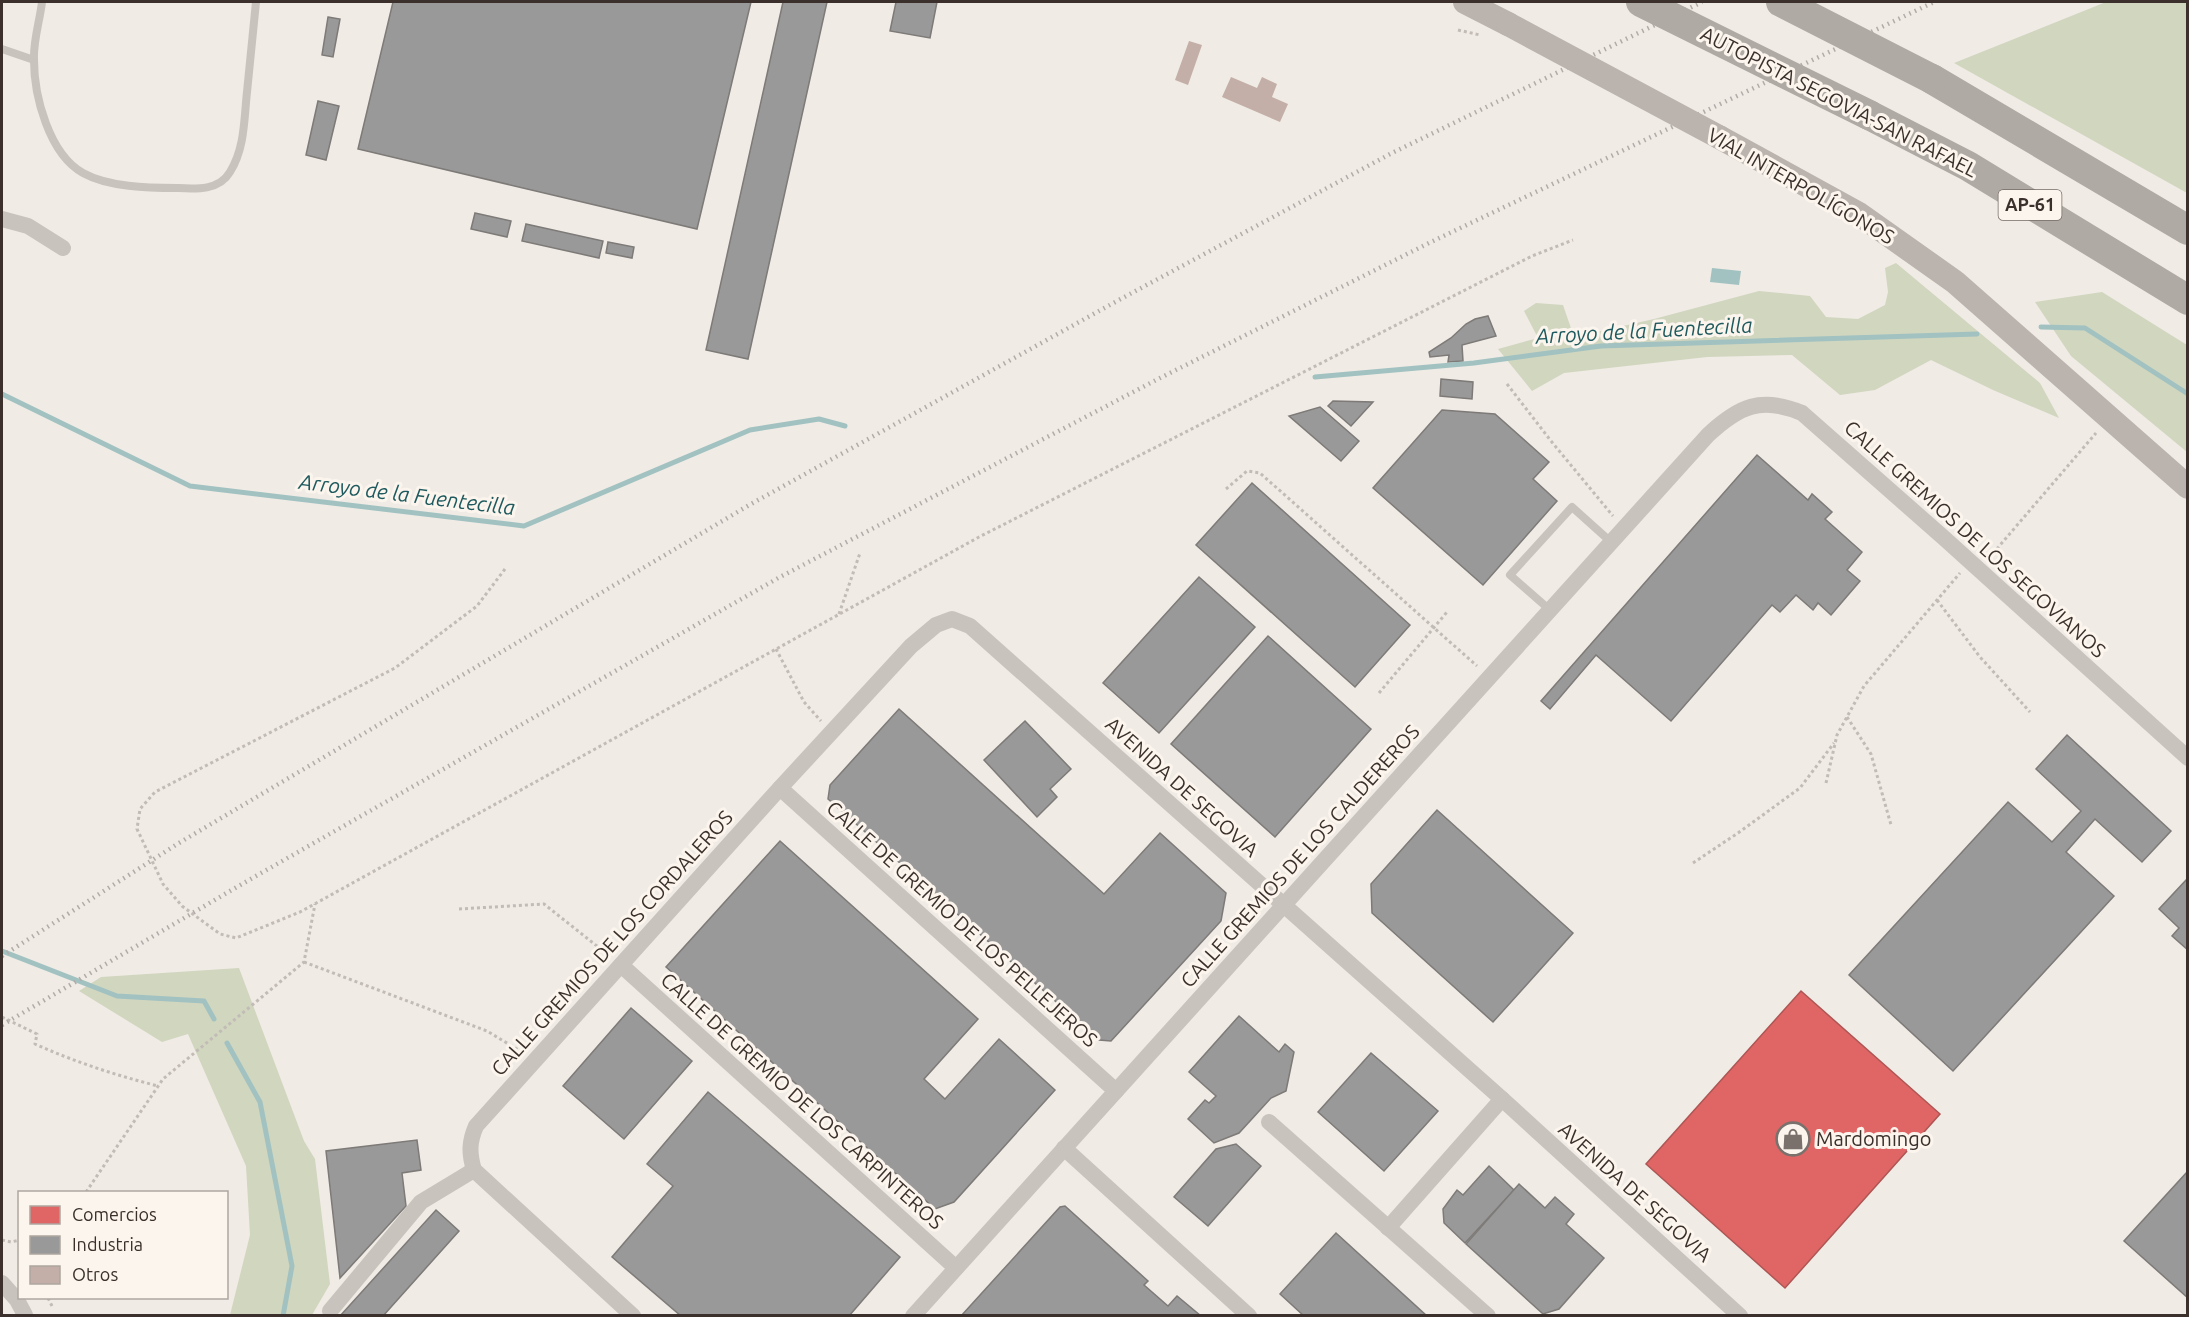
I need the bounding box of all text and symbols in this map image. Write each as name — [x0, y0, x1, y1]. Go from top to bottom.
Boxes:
street label: AUTOPISTA SEGOVIA-SAN RAFAEL — [1697, 22, 1981, 182]
street label: VIAL INTERPOLÍGONOS — [1704, 123, 1899, 248]
road number: AP-61 — [1998, 190, 2062, 220]
water label: Arroyo de la Fuentecilla — [1534, 312, 1753, 348]
street label: CALLE GREMIOS DE LOS SEGOVIANOS — [1840, 415, 2110, 662]
water label: Arroyo de la Fuentecilla — [297, 469, 516, 519]
street label: AVENIDA DE SEGOVIA — [1101, 712, 1263, 861]
street label: CALLE GREMIOS DE LOS CALDEREROS — [1176, 720, 1424, 992]
street label: CALLE DE GREMIO DE LOS PELLEJEROS — [822, 796, 1102, 1051]
street label: CALLE GREMIOS DE LOS CORDALEROS — [486, 805, 737, 1080]
street label: CALLE DE GREMIO DE LOS CARPINTEROS — [657, 968, 948, 1234]
street label: AVENIDA DE SEGOVIA — [1554, 1117, 1716, 1266]
shop icon: Mardomingo — [1775, 1121, 1811, 1157]
place label: Mardomingo — [1816, 1127, 1931, 1150]
legend — [18, 1191, 228, 1299]
text: Comercios — [72, 1204, 157, 1224]
text: Industria — [72, 1234, 143, 1254]
text: Otros — [72, 1264, 118, 1284]

